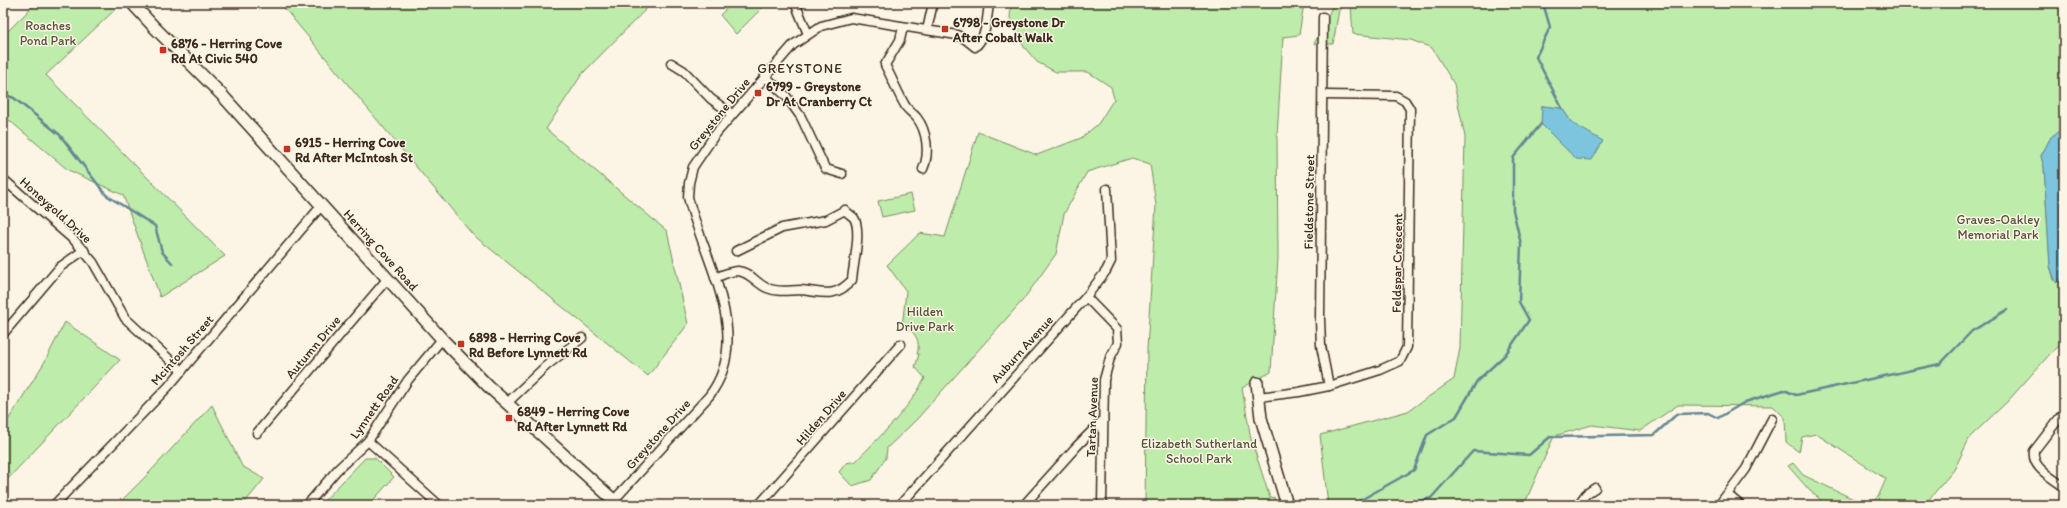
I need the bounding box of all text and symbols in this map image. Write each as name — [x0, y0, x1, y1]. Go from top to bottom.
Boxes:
place label: 6798 - Greystone Dr After Cobalt Walk — [952, 15, 1066, 45]
park label: Roaches Pond Park — [20, 18, 77, 48]
marker: 6798 - Greystone Dr After Cobalt Walk — [940, 24, 950, 34]
place label: 6876 - Herring Cove Rd At Civic 540 — [171, 36, 282, 66]
marker: 6876 - Herring Cove Rd At Civic 540 — [158, 45, 168, 55]
district label: GREYSTONE — [757, 60, 843, 77]
street label: Greystone Drive — [685, 75, 753, 153]
place label: 6799 - Greystone Dr At Cranberry Ct — [766, 79, 872, 110]
marker: 6799 - Greystone Dr At Cranberry Ct — [753, 88, 763, 98]
place label: 6915 - Herring Cove Rd After McIntosh St — [295, 135, 413, 165]
marker: 6915 - Herring Cove Rd After McIntosh St — [282, 144, 292, 154]
street label: Fieldstone Street — [1301, 154, 1317, 250]
street label: Honeygold Drive — [17, 174, 95, 246]
street label: Herring Cove Road — [341, 206, 421, 294]
park label: Graves-Oakley Memorial Park — [1956, 212, 2040, 242]
street label: Feldspar Crescent — [1389, 213, 1405, 313]
park label: Hilden Drive Park — [896, 304, 954, 334]
street label: Mcintosh Street — [147, 312, 217, 388]
street label: Auburn Avenue — [988, 312, 1056, 386]
street label: Autumn Drive — [282, 313, 344, 381]
place label: 6898 - Herring Cove Rd Before Lynnett Rd — [469, 330, 588, 361]
marker: 6898 - Herring Cove Rd Before Lynnett Rd — [456, 339, 466, 349]
street label: Lynnett Road — [347, 373, 401, 441]
street label: Tartan Avenue — [1083, 377, 1101, 457]
street label: Hilden Drive — [793, 386, 849, 448]
street label: Greystone Drive — [623, 396, 693, 472]
place label: 6849 - Herring Cove Rd After Lynnett Rd — [517, 404, 629, 435]
marker: 6849 - Herring Cove Rd After Lynnett Rd — [504, 413, 514, 423]
park label: Elizabeth Sutherland School Park — [1141, 436, 1257, 466]

